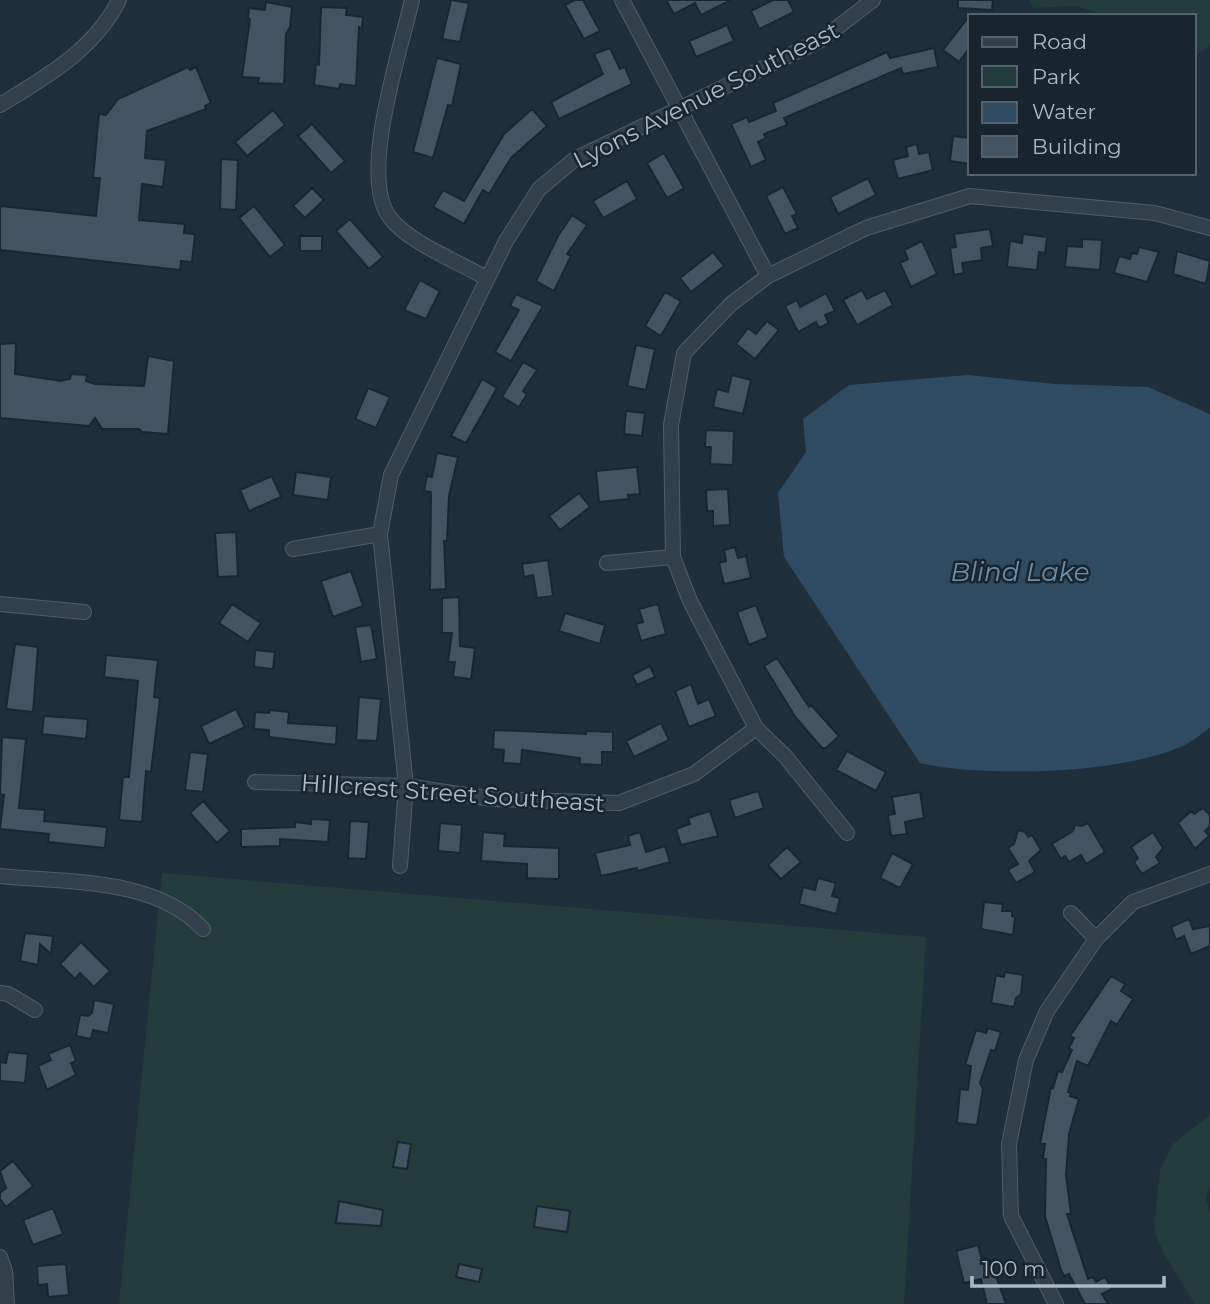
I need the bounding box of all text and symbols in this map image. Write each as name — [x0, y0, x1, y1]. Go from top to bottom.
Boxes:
legend — [968, 14, 1196, 175]
street label: Lyons Avenue Southeast — [568, 15, 844, 175]
text: Road — [1032, 29, 1087, 54]
text: Park — [1032, 64, 1080, 89]
text: Water — [1032, 99, 1096, 124]
text: Building — [1032, 134, 1122, 159]
water label: Blind Lake — [951, 556, 1089, 588]
street label: Hillcrest Street Southeast — [300, 768, 606, 818]
scale bar — [972, 1244, 1164, 1288]
text: 100 m — [982, 1256, 1045, 1281]

